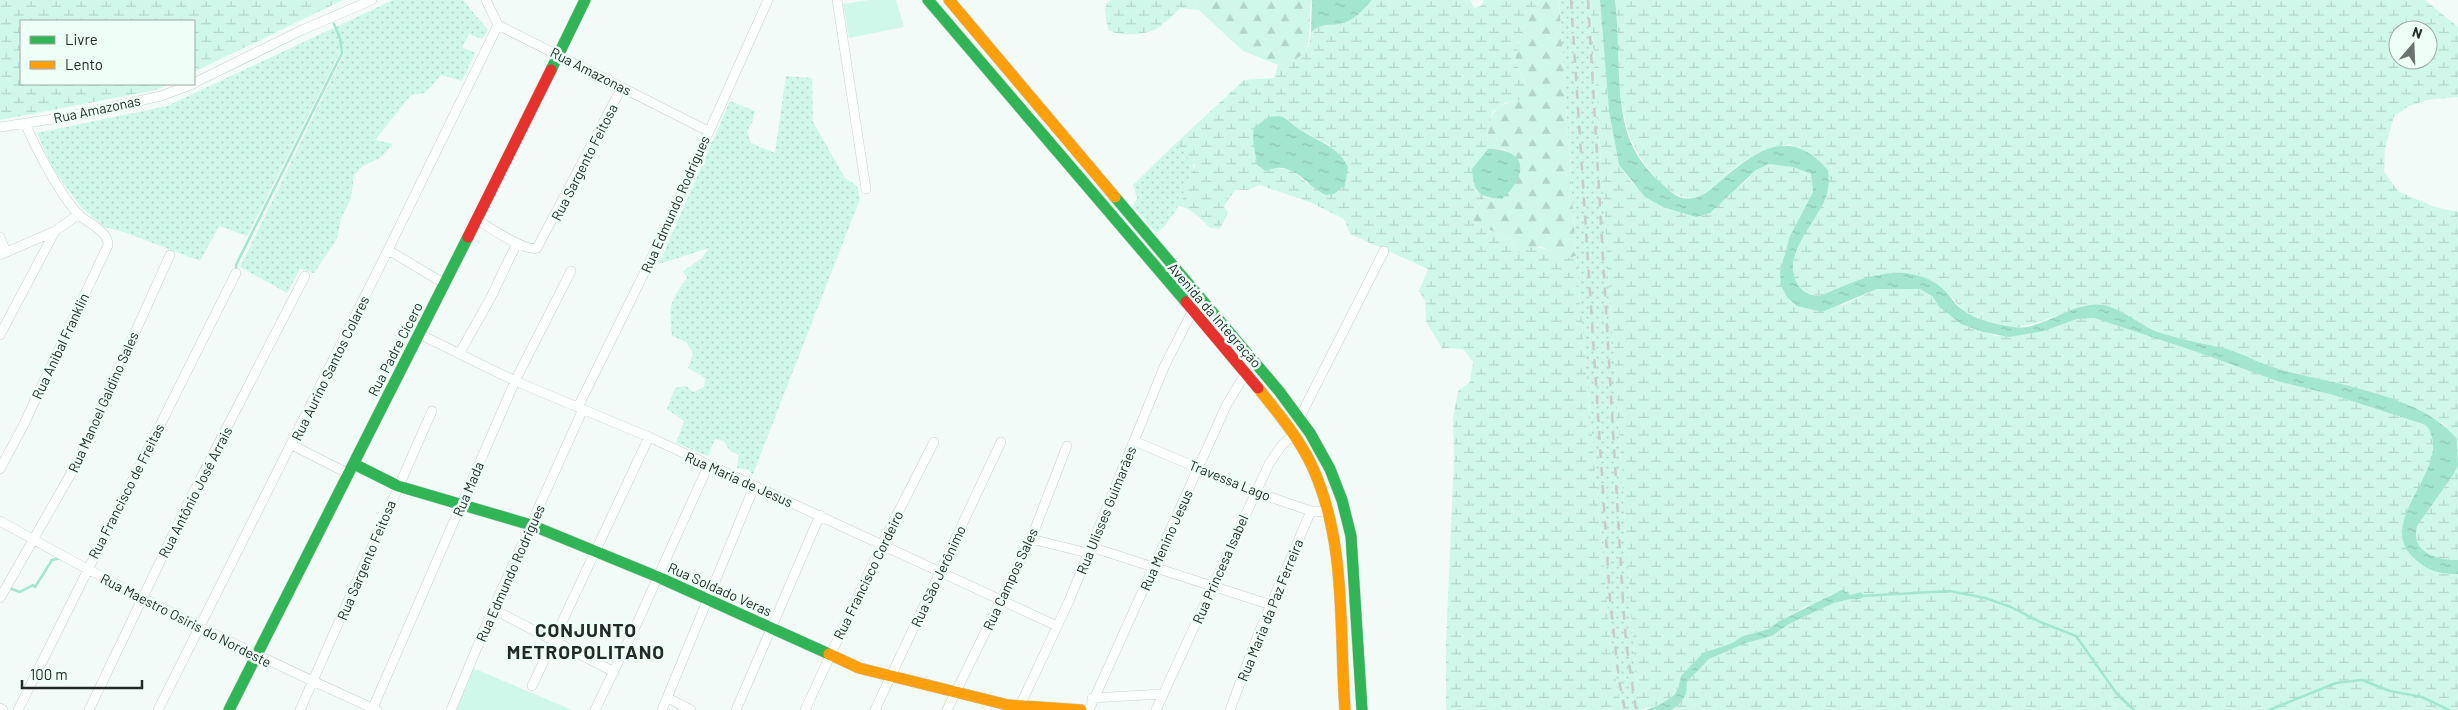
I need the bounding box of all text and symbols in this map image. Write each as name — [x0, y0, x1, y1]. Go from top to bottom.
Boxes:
legend — [20, 20, 195, 85]
north arrow — [2388, 20, 2438, 70]
text: N — [2410, 23, 2425, 42]
text: Livre — [65, 30, 98, 48]
street label: Rua Amazonas — [548, 43, 635, 99]
text: Lento — [65, 55, 103, 73]
street label: Rua Amazonas — [52, 91, 142, 127]
street label: Rua Sargento Feitosa — [547, 101, 621, 223]
street label: Rua Edmundo Rodrigues — [637, 133, 713, 275]
street label: Avenida da Integração — [1165, 259, 1265, 371]
street label: Rua Anibal Franklin — [28, 290, 92, 402]
street label: Rua Aurino Santos Colares — [287, 293, 373, 443]
street label: Rua Padre Cícero — [364, 299, 426, 399]
street label: Rua Manoel Galdino Sales — [64, 329, 142, 475]
street label: Rua Francisco de Freitas — [84, 420, 168, 561]
street label: Rua Antônio José Arrais — [155, 423, 236, 560]
street label: Rua Ulisses Guimarães — [1073, 443, 1140, 577]
street label: Rua Maria de Jesus — [683, 448, 796, 510]
street label: Travessa Lago — [1187, 456, 1273, 504]
street label: Rua Mada — [449, 459, 487, 519]
street label: Rua Menino Jesus — [1136, 487, 1196, 593]
street label: Rua Sargento Feitosa — [333, 497, 399, 623]
street label: Rua Edmundo Rodrigues — [472, 502, 548, 644]
street label: Rua Francisco Cordeiro — [829, 508, 907, 642]
street label: Rua Princesa Isabel — [1188, 512, 1252, 626]
street label: Rua São Jerônimo — [907, 523, 969, 629]
street label: Rua Campos Sales — [979, 525, 1041, 633]
street label: Rua Maria da Paz Ferreira — [1234, 536, 1306, 684]
street label: Rua Soldado Veras — [665, 558, 775, 620]
street label: Rua Maestro Osiris do Nordeste — [98, 569, 274, 671]
district label: CONJUNTO METROPOLITANO — [507, 618, 665, 663]
scale bar — [22, 658, 142, 690]
text: 100 m — [30, 665, 68, 683]

